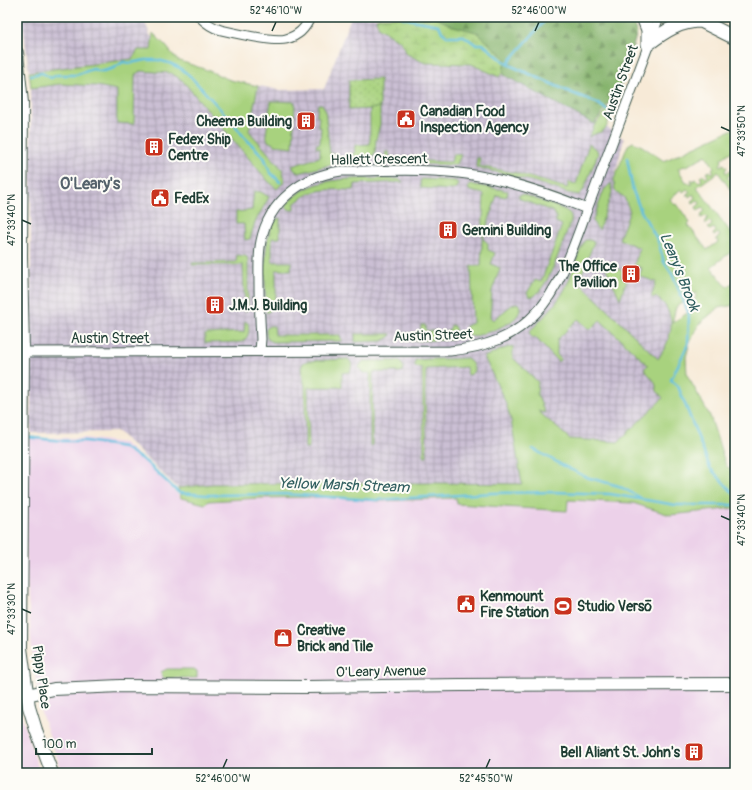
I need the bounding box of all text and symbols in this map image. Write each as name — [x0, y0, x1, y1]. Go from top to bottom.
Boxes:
text: 52°46'10"W — [250, 5, 303, 17]
text: 52°46'00"W — [511, 5, 567, 17]
street label: Austin Street — [599, 42, 642, 122]
place label: Canadian Food Inspection Agency — [420, 103, 529, 136]
text: 47°33'50"N — [736, 105, 748, 157]
public building icon: Canadian Food Inspection Agency — [395, 108, 417, 130]
building icon: Cheema Building — [295, 110, 317, 132]
place label: Cheema Building — [196, 113, 292, 130]
place label: Fedex Ship Centre — [168, 131, 231, 164]
building icon: Fedex Ship Centre — [143, 136, 165, 158]
street label: Hallett Crescent — [330, 150, 428, 169]
district label: O'Leary's — [60, 174, 121, 194]
public building icon: FedEx — [149, 187, 171, 209]
place label: FedEx — [174, 190, 209, 207]
text: 47°33'40"N — [6, 194, 18, 246]
building icon: Gemini Building — [437, 219, 459, 241]
place label: Gemini Building — [462, 222, 551, 239]
water label: Leary's Brook — [655, 230, 705, 316]
place label: The Office Pavilion — [557, 258, 618, 291]
building icon: The Office Pavilion — [620, 263, 642, 285]
building icon: J.M.J. Building — [204, 294, 226, 316]
place label: J.M.J. Building — [229, 297, 307, 314]
street label: Austin Street — [393, 326, 473, 345]
street label: Austin Street — [71, 330, 150, 347]
water label: Yellow Marsh Stream — [278, 474, 411, 497]
text: 47°33'40"N — [736, 494, 748, 546]
text: 47°33'30"N — [6, 583, 18, 635]
place label: Kenmount Fire Station — [480, 588, 549, 621]
public building icon: Kenmount Fire Station — [455, 593, 477, 615]
sports icon: Studio Versō — [552, 595, 574, 617]
place label: Studio Versō — [577, 598, 652, 615]
place label: Creative Brick and Tile — [297, 622, 374, 655]
shop icon: Creative Brick and Tile — [272, 627, 294, 649]
street label: Pippy Place — [29, 644, 54, 710]
street label: O'Leary Avenue — [336, 662, 426, 681]
scale bar — [36, 730, 152, 756]
text: 100 m — [42, 737, 77, 752]
building icon: Bell Aliant St. John's — [683, 741, 705, 763]
place label: Bell Aliant St. John's — [560, 744, 681, 761]
text: 52°46'00"W — [195, 773, 251, 785]
text: 52°45'50"W — [459, 773, 513, 785]

